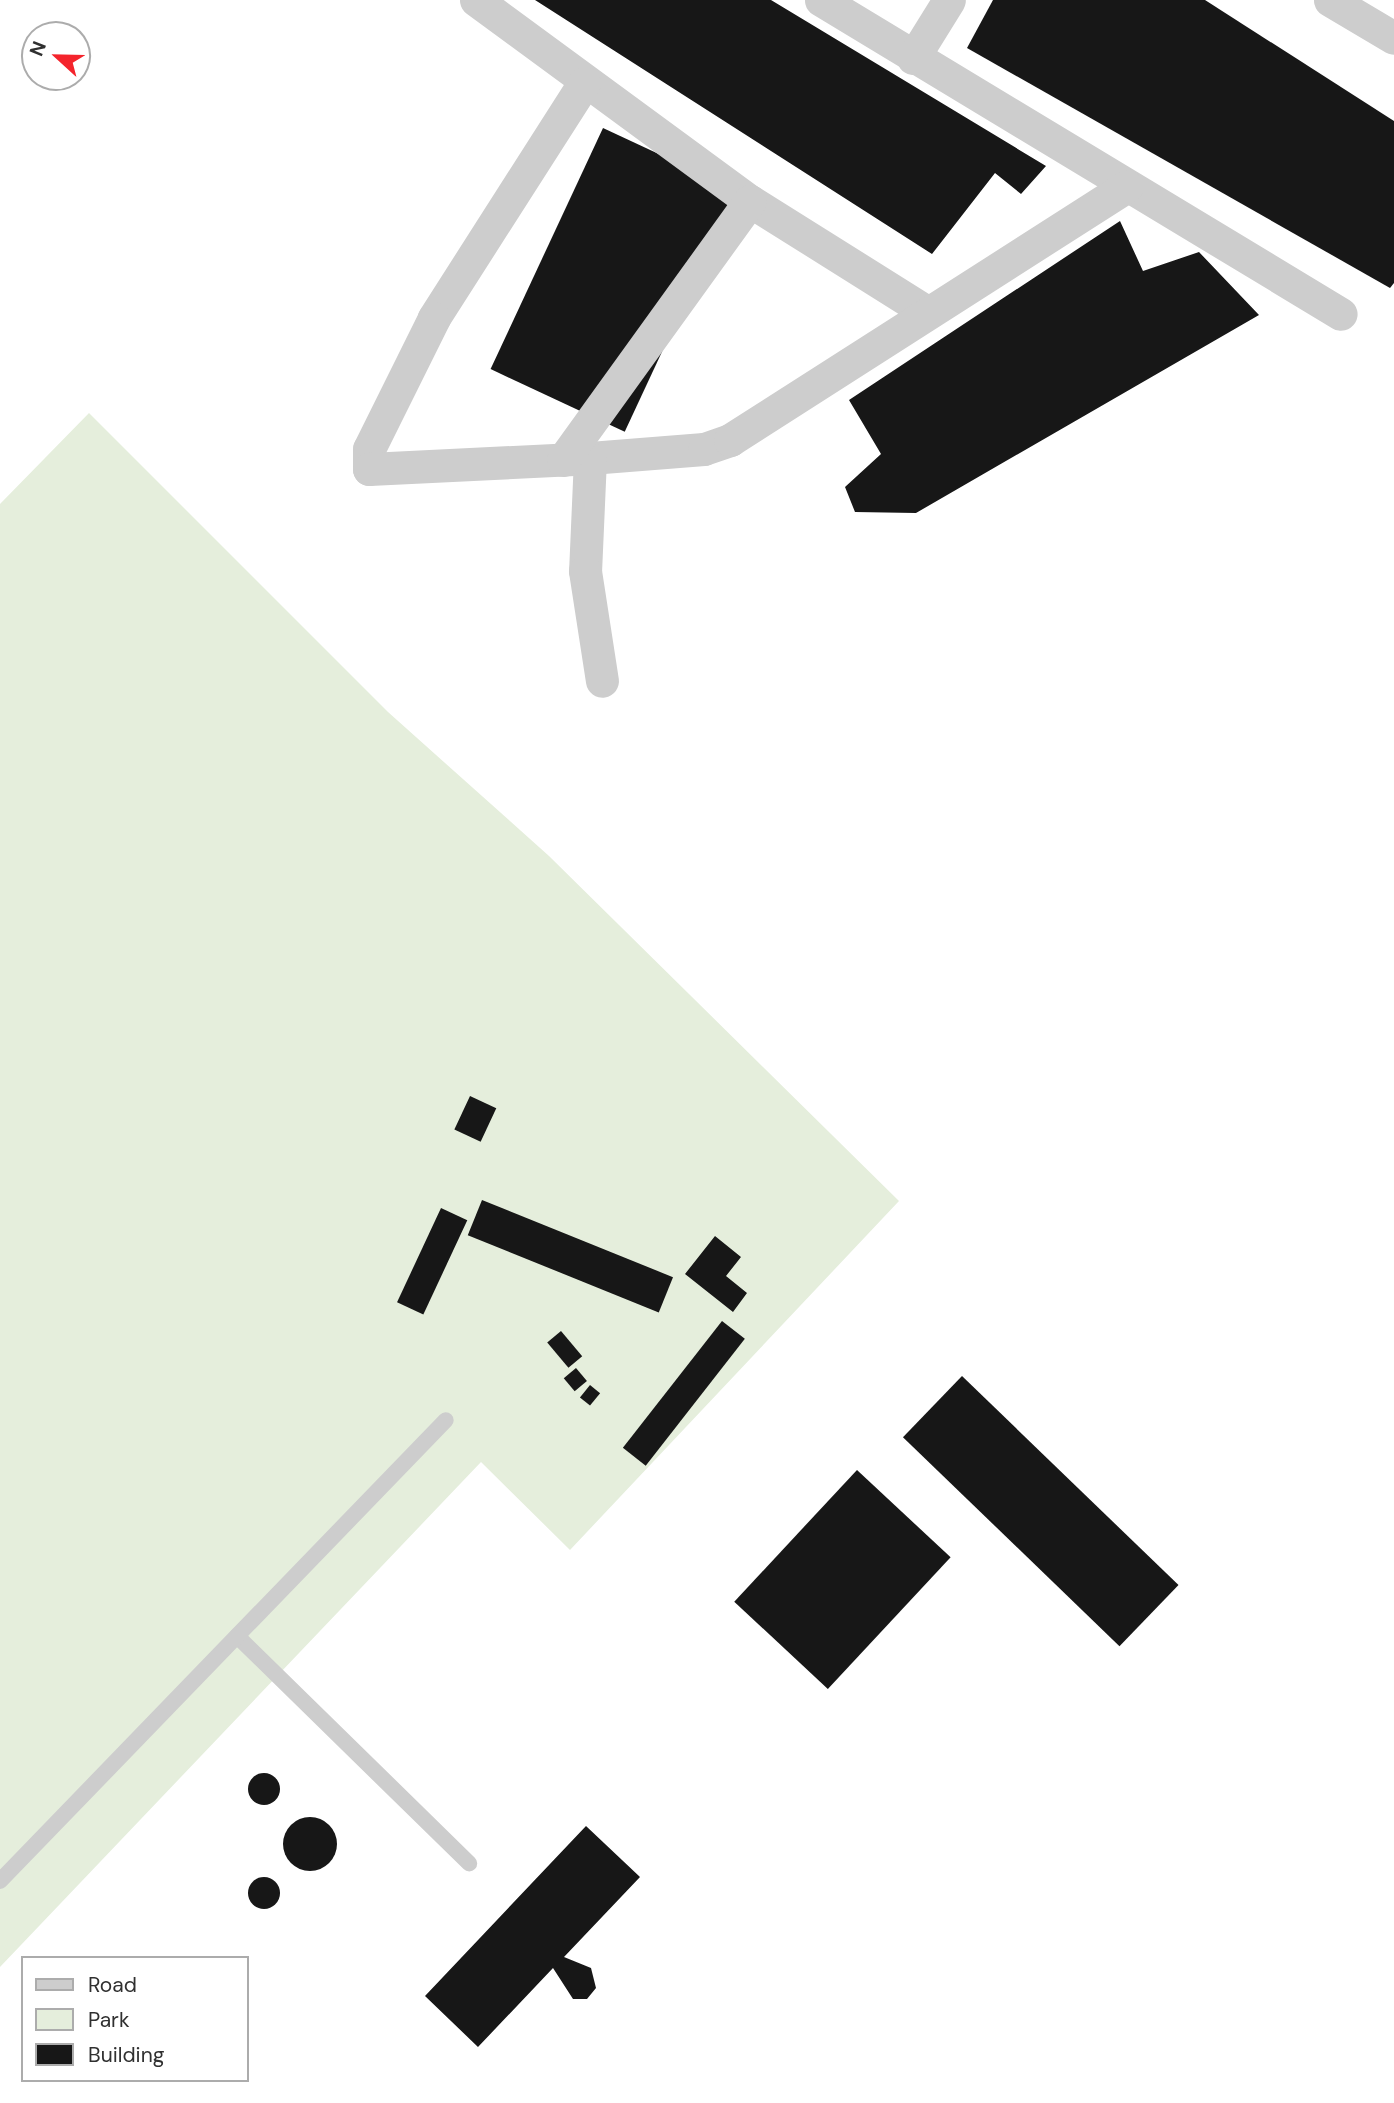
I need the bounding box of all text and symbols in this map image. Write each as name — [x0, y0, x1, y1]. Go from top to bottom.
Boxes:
north arrow — [21, 21, 91, 91]
text: N — [24, 38, 52, 60]
legend — [21, 1956, 248, 2082]
text: Road — [88, 1971, 137, 1999]
text: Park — [88, 2006, 129, 2034]
text: Building — [88, 2041, 164, 2069]

